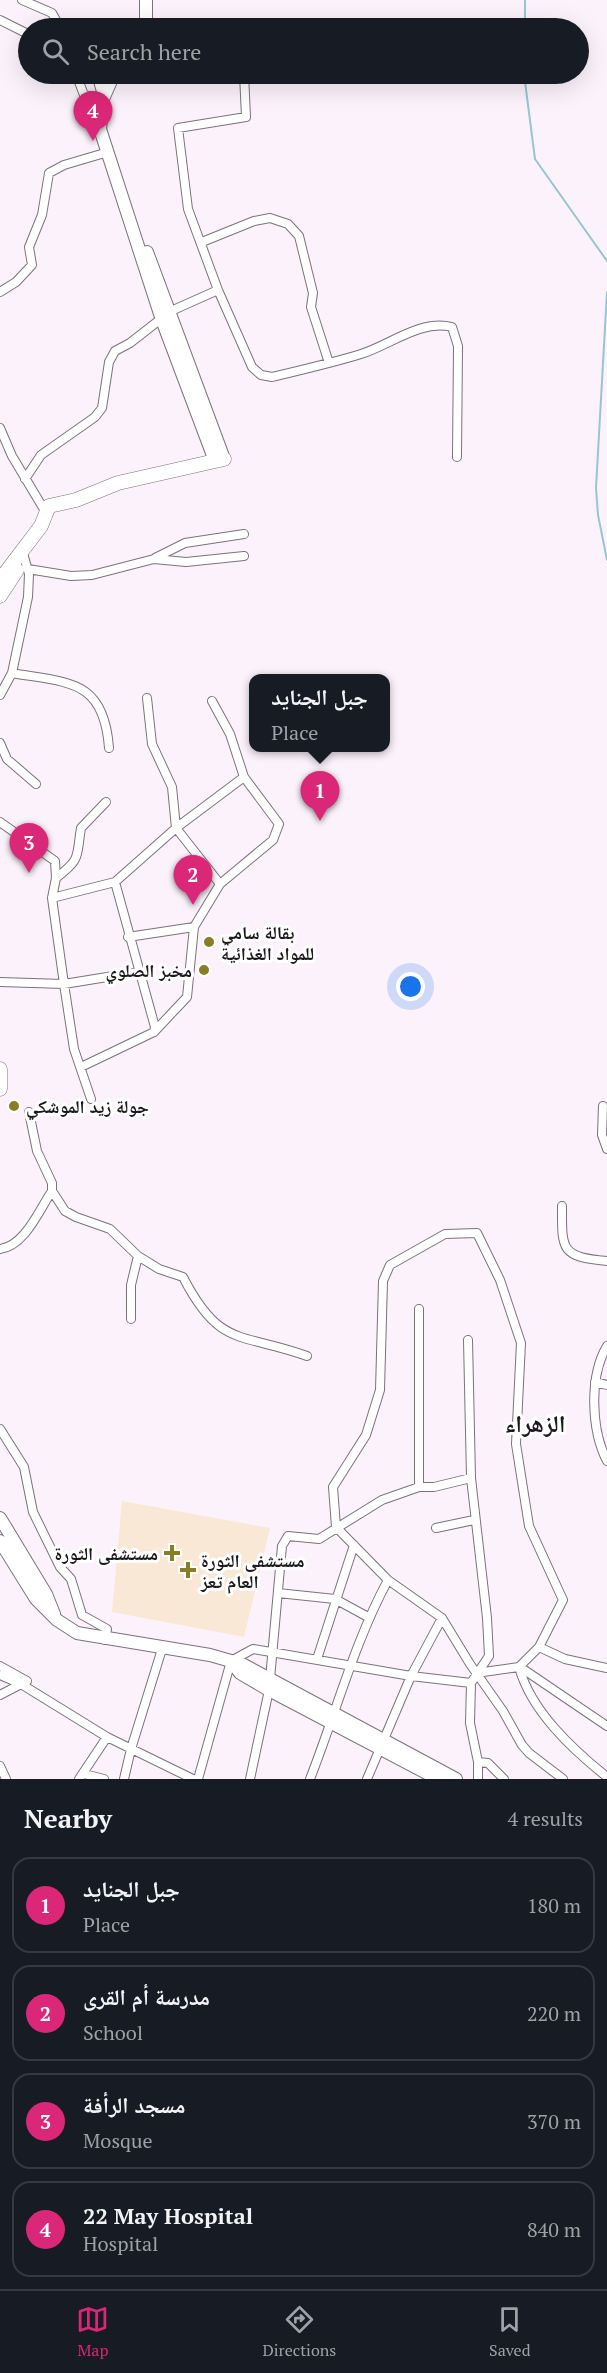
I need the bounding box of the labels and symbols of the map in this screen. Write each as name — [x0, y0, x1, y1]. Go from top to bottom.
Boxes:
pin: 4 — [74, 92, 112, 141]
pin: 1 — [300, 772, 340, 821]
pin: 3 — [9, 824, 48, 873]
pin: 2 — [174, 856, 212, 905]
place label: بقالة سامي للمواد الغذائية — [221, 920, 314, 965]
marker: بقالة سامي للمواد الغذائية — [202, 935, 216, 949]
place label: مخبز الصلوي — [106, 958, 192, 985]
marker: مخبز الصلوي — [197, 963, 211, 977]
your location — [396, 972, 425, 1001]
place label: جولة زيد الموشكي — [26, 1094, 149, 1121]
marker: جولة زيد الموشكي — [7, 1099, 21, 1113]
district label: الزهراء — [504, 1407, 566, 1439]
place label: مستشفى الثورة — [55, 1541, 158, 1565]
marker: مستشفى الثورة — [163, 1544, 181, 1562]
place label: مستشفى الثورة العام تعز — [200, 1548, 305, 1594]
marker: مستشفى الثورة العام تعز — [179, 1561, 197, 1579]

